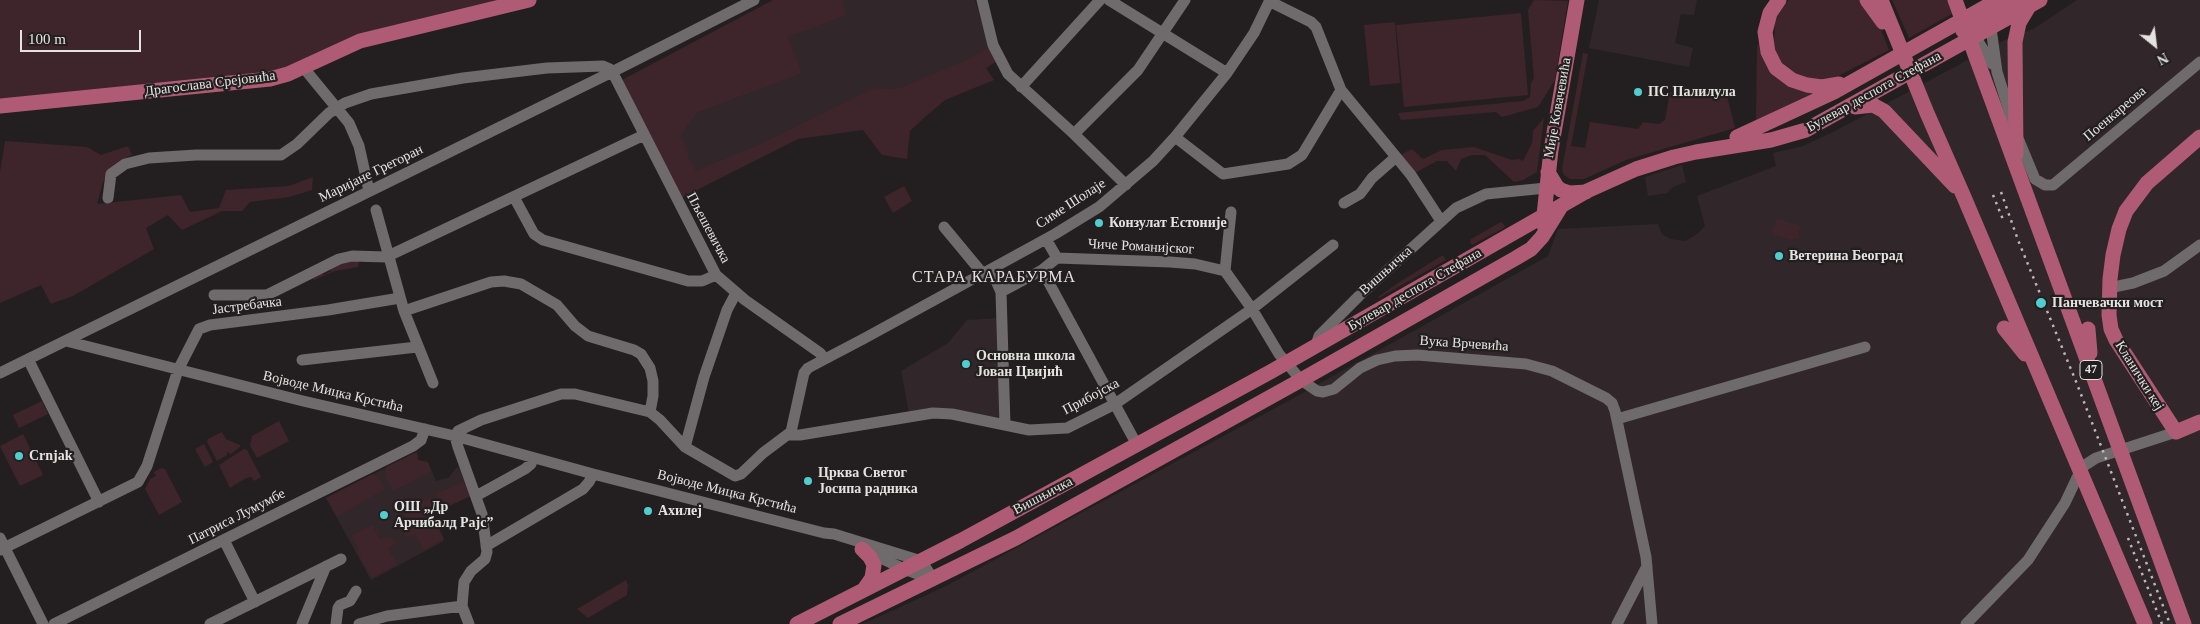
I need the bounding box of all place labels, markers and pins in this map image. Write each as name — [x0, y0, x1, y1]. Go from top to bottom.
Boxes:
place label: ПС Палилула — [1648, 84, 1736, 100]
marker: ПС Палилула — [1632, 86, 1644, 98]
place label: Конзулат Естоније — [1109, 215, 1227, 231]
marker: Конзулат Естоније — [1093, 217, 1105, 229]
place label: Ветерина Београд — [1789, 248, 1903, 264]
marker: Ветерина Београд — [1773, 250, 1785, 262]
place label: Панчевачки мост — [2052, 295, 2163, 311]
marker: Панчевачки мост — [2034, 296, 2048, 310]
place label: Основна школа Јован Цвијић — [976, 348, 1075, 381]
marker: Основна школа Јован Цвијић — [960, 358, 972, 370]
place label: Crnjak — [29, 448, 73, 464]
marker: Crnjak — [13, 450, 25, 462]
place label: Црква Светог Јосипа радника — [818, 465, 918, 498]
marker: Црква Светог Јосипа радника — [802, 475, 814, 487]
place label: ОШ „Др Арчибалд Рајс” — [394, 499, 493, 532]
place label: Ахилеј — [658, 503, 702, 519]
marker: Ахилеј — [642, 505, 654, 517]
marker: ОШ „Др Арчибалд Рајс” — [378, 509, 390, 521]

